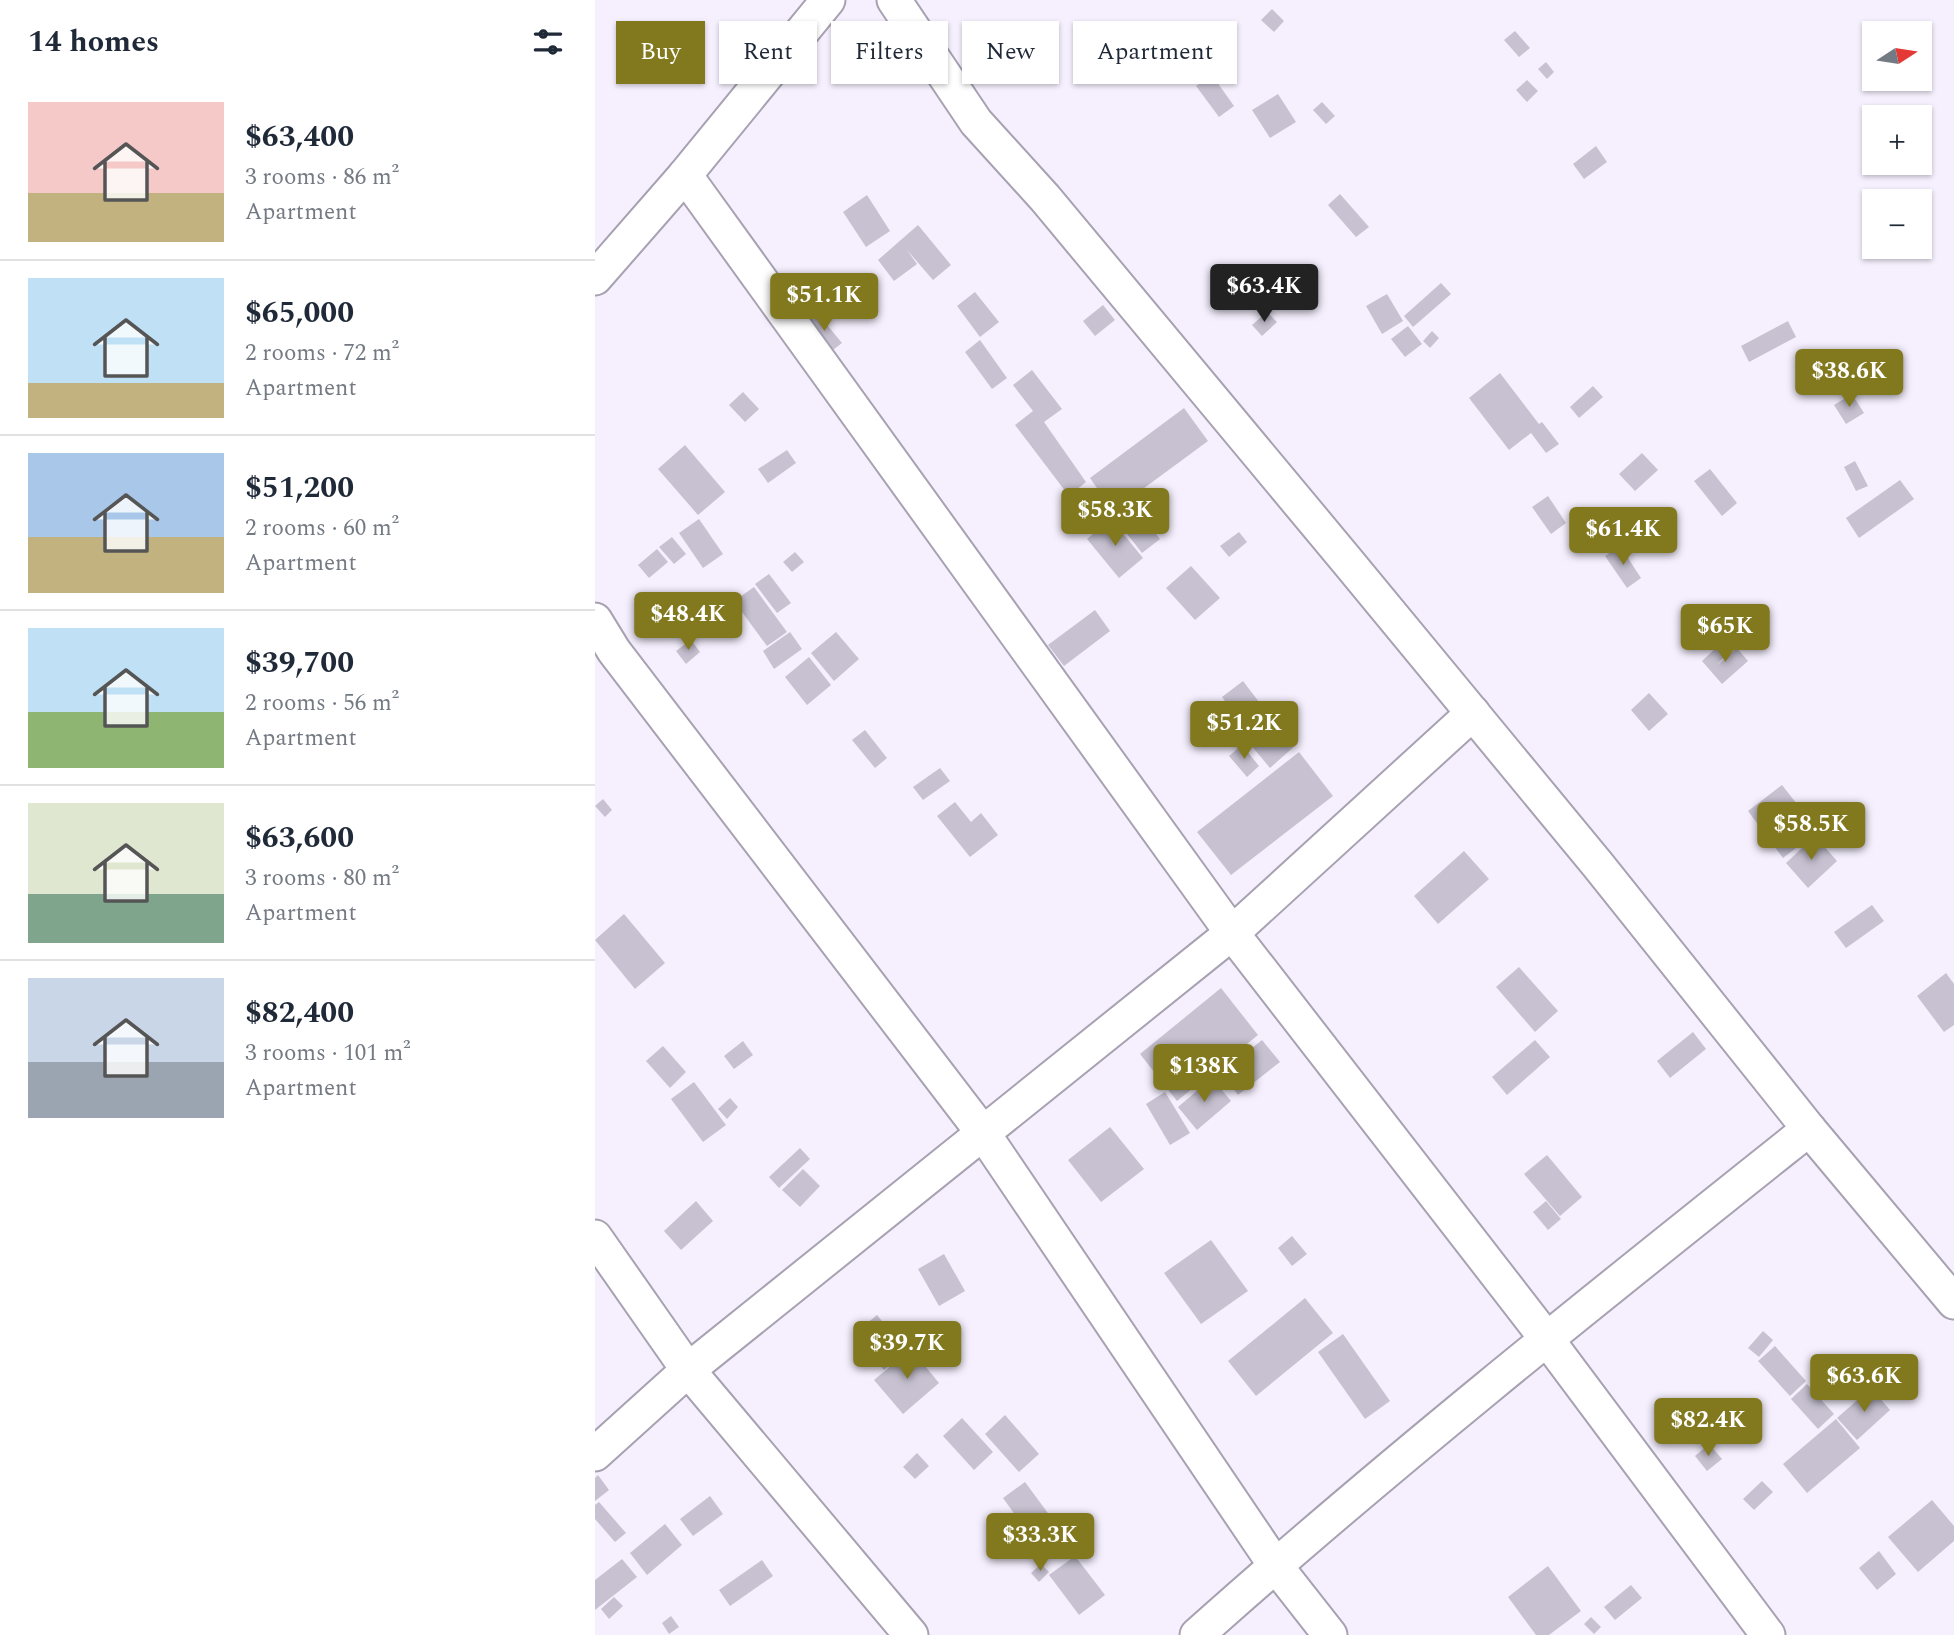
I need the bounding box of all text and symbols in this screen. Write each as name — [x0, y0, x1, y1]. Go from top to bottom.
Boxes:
text: 14 homes — [28, 19, 159, 65]
chip: Buy — [616, 21, 705, 84]
chip: Rent — [719, 21, 817, 84]
chip: Filters — [831, 21, 948, 84]
chip: New — [962, 21, 1059, 84]
chip: Apartment — [1073, 21, 1237, 84]
north arrow — [1862, 21, 1932, 91]
map controls — [1862, 21, 1932, 259]
icon: filters — [529, 23, 567, 61]
button: + — [1862, 105, 1932, 175]
text: $63,400 — [245, 114, 354, 160]
icon: home — [84, 130, 168, 214]
text: 3 rooms · 86 m² — [245, 160, 399, 195]
button: − — [1862, 189, 1932, 259]
text: Apartment — [245, 195, 357, 230]
pin: $63.4K — [1207, 264, 1321, 324]
text: $63.4K — [1226, 269, 1302, 304]
pin: $51.1K — [767, 274, 881, 333]
text: $51.1K — [786, 278, 862, 313]
text: $65,000 — [245, 290, 354, 336]
icon: home — [84, 306, 168, 390]
text: 2 rooms · 72 m² — [245, 336, 399, 371]
pin: $38.6K — [1792, 350, 1906, 409]
text: $38.6K — [1811, 354, 1887, 389]
text: Apartment — [245, 371, 357, 406]
text: $51,200 — [245, 465, 354, 511]
icon: home — [84, 481, 168, 565]
pin: $58.3K — [1058, 489, 1172, 548]
text: $58.3K — [1077, 493, 1153, 528]
pin: $61.4K — [1566, 508, 1680, 567]
text: 2 rooms · 60 m² — [245, 511, 399, 546]
text: $61.4K — [1585, 512, 1661, 547]
text: Apartment — [245, 546, 357, 581]
pin: $48.4K — [631, 592, 745, 652]
text: $48.4K — [650, 597, 726, 632]
pin: $65K — [1684, 604, 1766, 664]
text: $65K — [1697, 609, 1753, 644]
text: $39,700 — [245, 640, 354, 686]
icon: home — [84, 656, 168, 740]
text: 2 rooms · 56 m² — [245, 686, 399, 721]
pin: $51.2K — [1187, 702, 1301, 761]
text: $51.2K — [1206, 706, 1282, 741]
text: Apartment — [245, 721, 357, 756]
pin: $58.5K — [1754, 802, 1868, 862]
text: $58.5K — [1773, 807, 1849, 842]
text: $63,600 — [245, 815, 354, 861]
icon: home — [84, 831, 168, 915]
text: 3 rooms · 80 m² — [245, 861, 399, 896]
text: Apartment — [245, 896, 357, 931]
text: $82,400 — [245, 990, 354, 1036]
icon: home — [84, 1006, 168, 1090]
text: 3 rooms · 101 m² — [245, 1036, 411, 1071]
pin: $138K — [1155, 1044, 1253, 1104]
text: $138K — [1169, 1049, 1239, 1084]
text: Apartment — [245, 1071, 357, 1106]
pin: $39.7K — [850, 1322, 964, 1381]
text: $39.7K — [869, 1326, 945, 1361]
pin: $63.6K — [1807, 1354, 1921, 1414]
text: $63.6K — [1826, 1359, 1902, 1394]
pin: $82.4K — [1651, 1398, 1765, 1458]
text: $82.4K — [1670, 1403, 1746, 1438]
pin: $33.3K — [983, 1514, 1097, 1573]
text: $33.3K — [1002, 1518, 1078, 1553]

